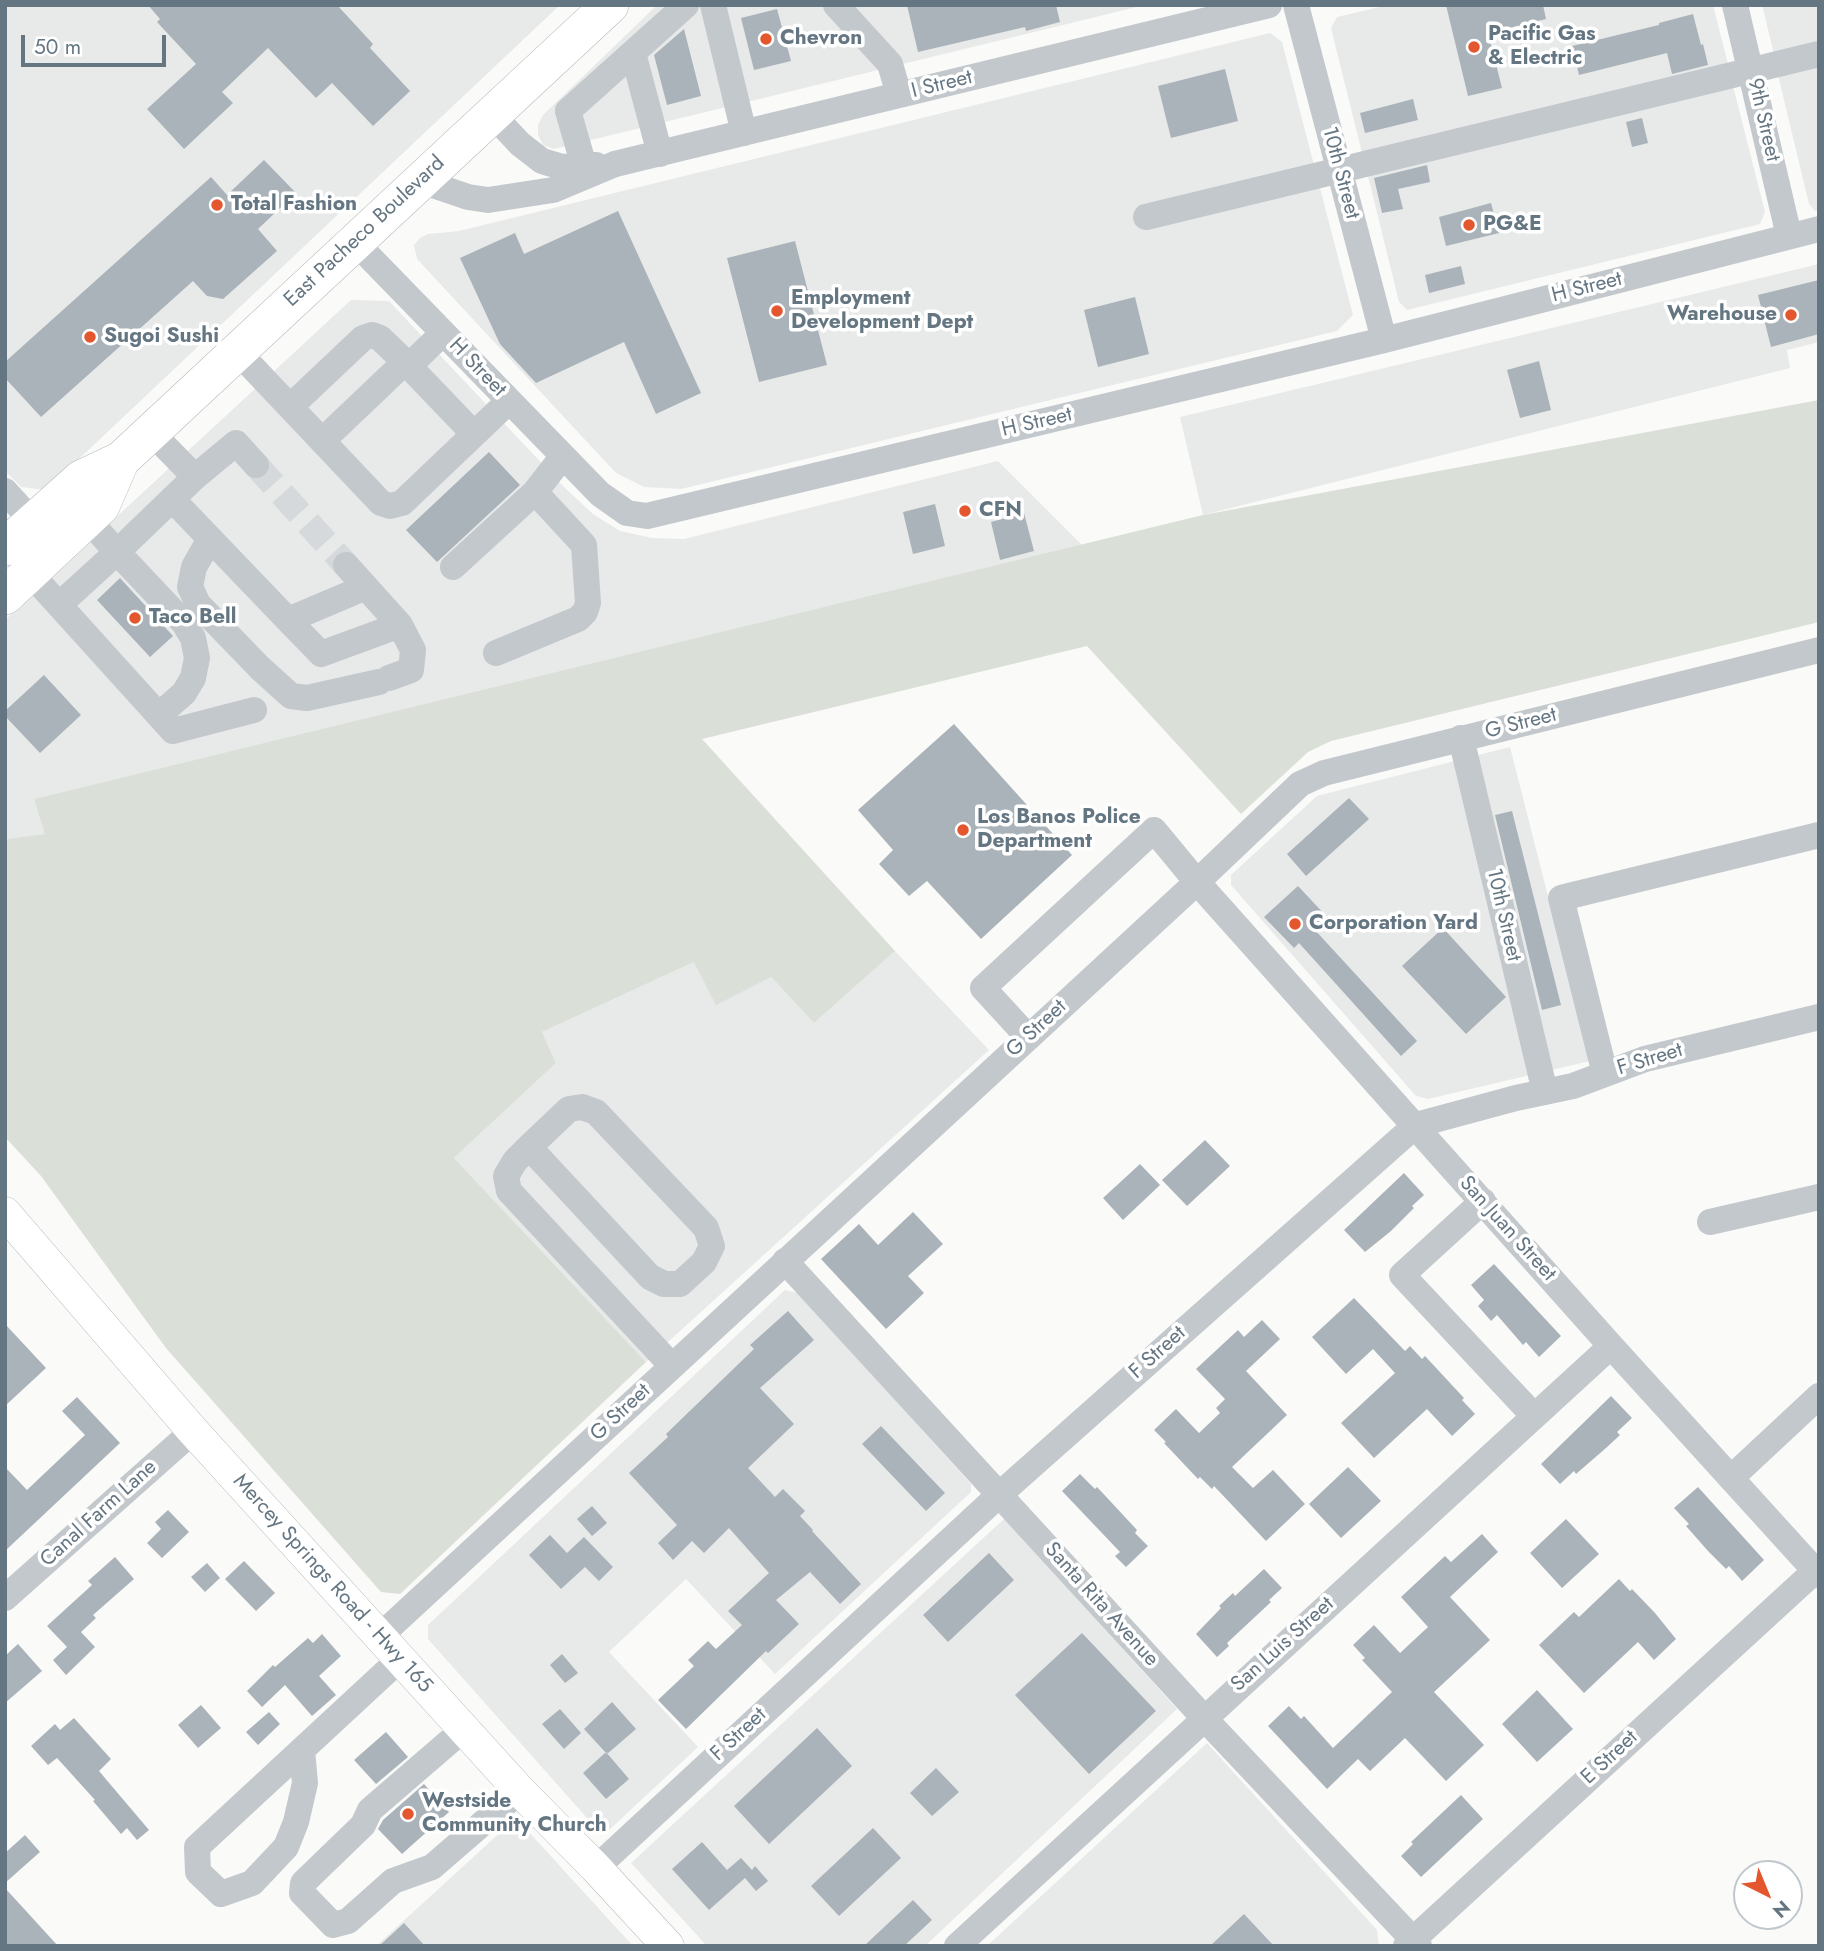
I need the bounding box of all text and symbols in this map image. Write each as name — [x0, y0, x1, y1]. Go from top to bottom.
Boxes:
scale bar — [24, 21, 170, 65]
place label: Pacific Gas & Electric — [1488, 22, 1596, 72]
place label: Chevron — [780, 26, 862, 52]
marker: Chevron — [758, 31, 774, 47]
text: 50 m — [34, 32, 81, 62]
marker: Pacific Gas & Electric — [1466, 39, 1482, 55]
street label: I Street — [909, 65, 975, 105]
street label: 9th Street — [1741, 76, 1785, 164]
street label: 10th Street — [1316, 124, 1364, 222]
street label: East Pacheco Boulevard — [280, 151, 450, 313]
place label: Total Fashion — [231, 192, 357, 218]
marker: Total Fashion — [209, 197, 225, 213]
place label: PG&E — [1483, 212, 1542, 238]
marker: PG&E — [1461, 217, 1477, 233]
street label: H Street — [1549, 267, 1625, 309]
place label: Employment Development Dept — [791, 286, 973, 336]
place label: Warehouse — [1667, 302, 1777, 328]
marker: Employment Development Dept — [769, 303, 785, 319]
marker: Warehouse — [1783, 307, 1799, 323]
place label: Sugoi Sushi — [104, 324, 219, 350]
marker: Sugoi Sushi — [82, 329, 98, 345]
street label: H Street — [443, 334, 511, 402]
street label: H Street — [999, 403, 1075, 443]
place label: CFN — [979, 498, 1022, 524]
marker: CFN — [957, 503, 973, 519]
place label: Taco Bell — [149, 605, 236, 631]
marker: Taco Bell — [127, 610, 143, 626]
street label: G Street — [1483, 703, 1559, 745]
place label: Los Banos Police Department — [977, 805, 1141, 855]
marker: Los Banos Police Department — [955, 822, 971, 838]
street label: 10th Street — [1480, 866, 1526, 964]
place label: Corporation Yard — [1309, 911, 1478, 937]
marker: Corporation Yard — [1287, 916, 1303, 932]
street label: G Street — [1002, 995, 1072, 1063]
street label: F Street — [1614, 1038, 1686, 1082]
street label: San Juan Street — [1453, 1171, 1561, 1287]
street label: F Street — [1125, 1321, 1191, 1385]
street label: G Street — [586, 1379, 656, 1447]
street label: Canal Farm Lane — [36, 1455, 162, 1573]
street label: Mercey Springs Road - Hwy 165 — [227, 1469, 437, 1699]
street label: Santa Rita Avenue — [1039, 1538, 1163, 1672]
street label: San Luis Street — [1227, 1592, 1339, 1698]
street label: F Street — [706, 1703, 772, 1767]
street label: E Street — [1577, 1726, 1643, 1790]
place label: Westside Community Church — [422, 1789, 607, 1839]
marker: Westside Community Church — [400, 1806, 416, 1822]
north arrow — [1733, 1860, 1803, 1930]
text: N — [1767, 1894, 1796, 1924]

